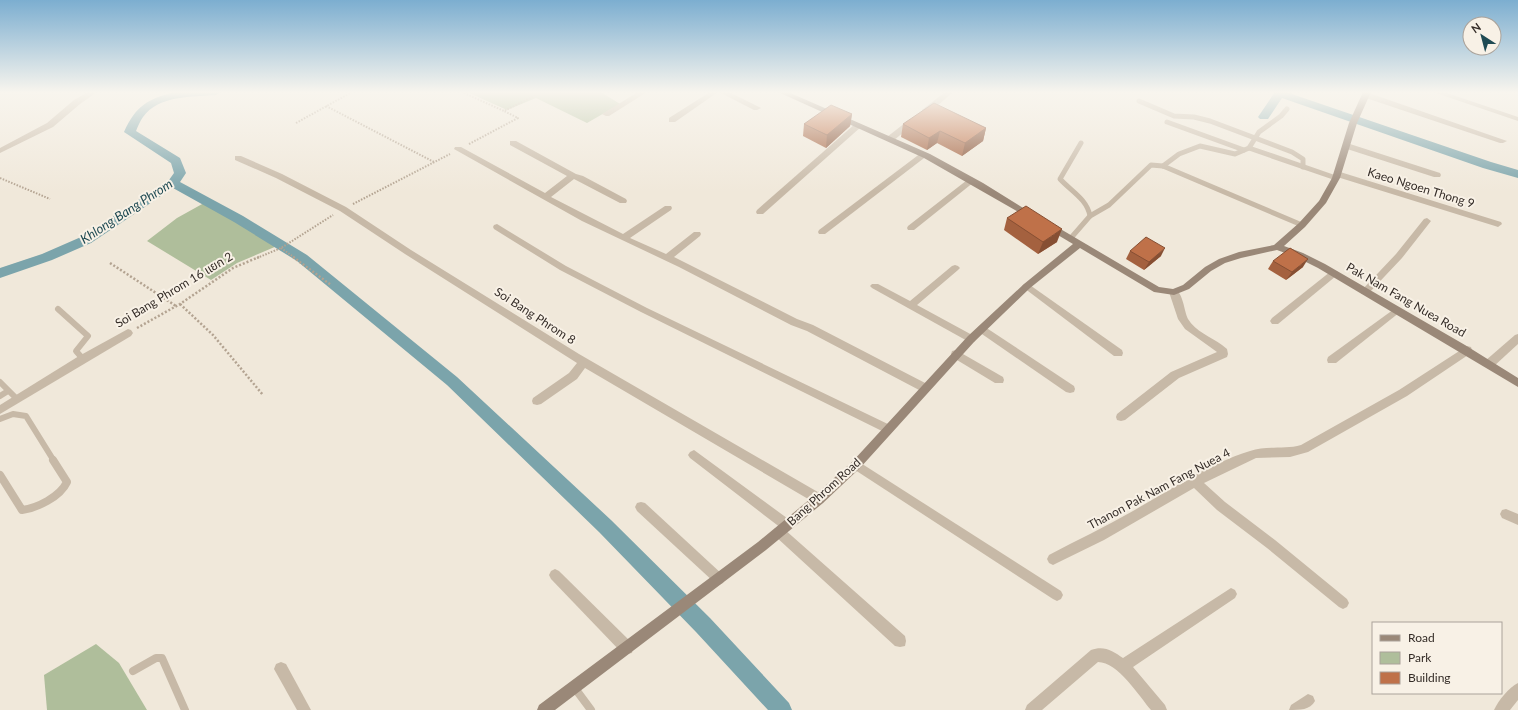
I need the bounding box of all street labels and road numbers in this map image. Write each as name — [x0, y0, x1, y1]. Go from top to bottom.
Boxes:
street label: Kaeo Ngoen Thong 9 — [1366, 164, 1477, 211]
street label: Soi Bang Phrom 16 แยก 2 — [112, 249, 235, 331]
street label: Pak Nam Fang Nuea Road — [1344, 259, 1469, 340]
street label: Soi Bang Phrom 8 — [492, 284, 579, 347]
street label: Thanon Pak Nam Fang Nuea 4 — [1085, 445, 1232, 532]
street label: Bang Phrom Road — [784, 455, 864, 529]

